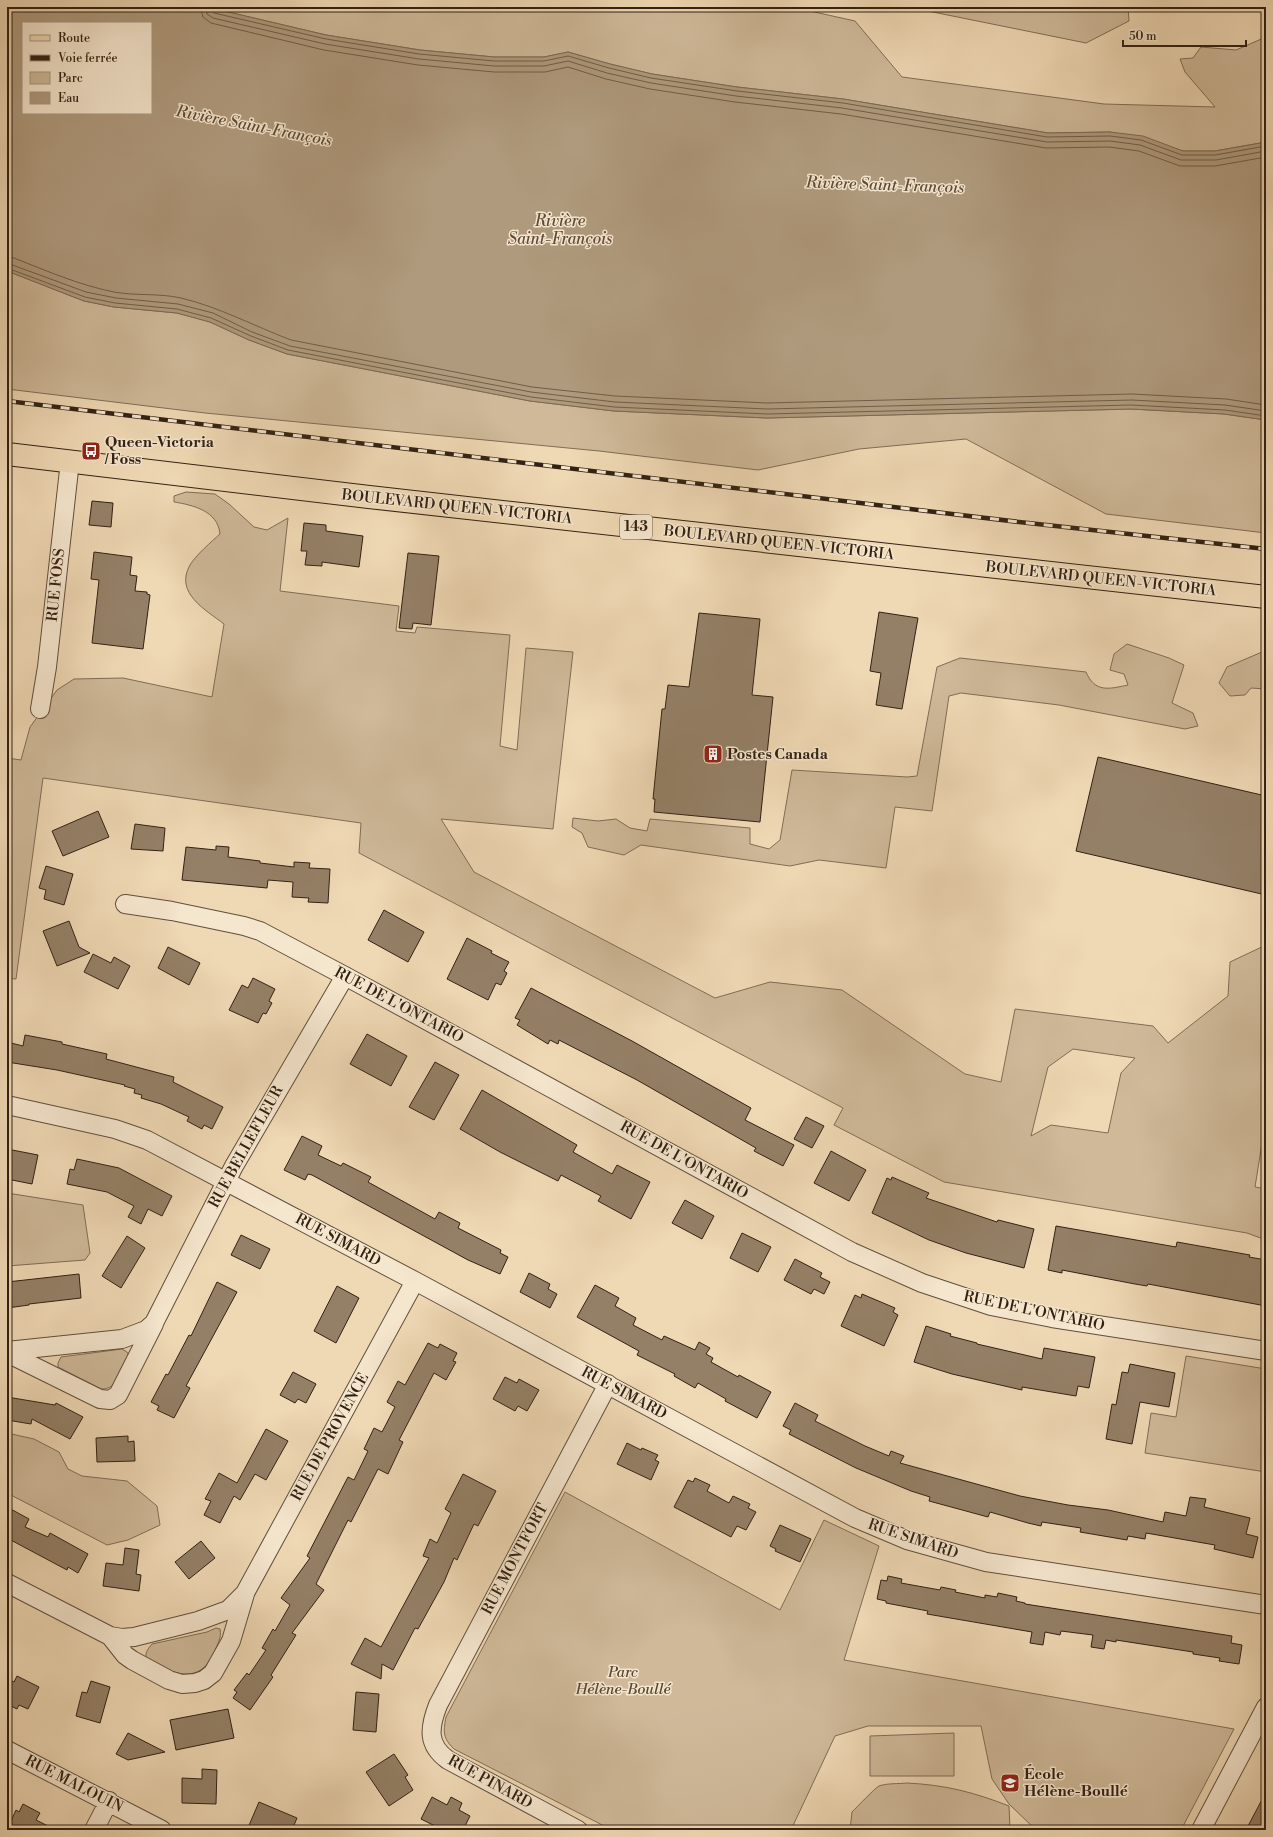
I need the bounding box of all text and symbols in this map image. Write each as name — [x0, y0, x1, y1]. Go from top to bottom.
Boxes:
legend — [22, 22, 152, 114]
scale bar — [1123, 22, 1246, 48]
text: 50 m — [1129, 29, 1157, 44]
text: Route — [58, 31, 90, 46]
text: Voie ferrée — [57, 51, 118, 66]
text: Parc — [58, 71, 83, 86]
text: Eau — [58, 91, 79, 106]
water label: Rivière Saint-François — [173, 101, 334, 151]
water label: Rivière Saint-François — [805, 172, 964, 198]
water label: Rivière Saint-François — [508, 211, 612, 249]
place label: Queen-Victoria / Foss — [104, 433, 215, 469]
bus stop icon: Queen-Victoria / Foss — [80, 440, 102, 462]
street label: BOULEVARD QUEEN-VICTORIA — [340, 485, 574, 529]
road number: 143 — [620, 515, 652, 539]
street label: BOULEVARD QUEEN-VICTORIA — [662, 521, 896, 565]
street label: RUE FOSS — [43, 547, 69, 623]
street label: BOULEVARD QUEEN-VICTORIA — [984, 557, 1218, 601]
building icon: Postes Canada — [702, 743, 724, 765]
place label: Postes Canada — [727, 745, 829, 764]
street label: RUE DE L'ONTARIO — [331, 963, 467, 1047]
street label: RUE BELLEFLEUR — [205, 1082, 288, 1211]
street label: RUE DE L'ONTARIO — [616, 1117, 752, 1203]
street label: RUE SIMARD — [292, 1209, 384, 1271]
street label: RUE DE L'ONTARIO — [962, 1287, 1107, 1335]
street label: RUE SIMARD — [578, 1362, 670, 1424]
street label: RUE DE PROVENCE — [287, 1370, 373, 1504]
street label: RUE MONTFORT — [478, 1500, 553, 1618]
street label: RUE SIMARD — [865, 1515, 961, 1563]
park label: Parc Hélène-Boullé — [574, 1663, 672, 1699]
street label: RUE MALOUIN — [22, 1751, 126, 1817]
street label: RUE PINARD — [444, 1751, 536, 1813]
place label: École Hélène-Boullé — [1024, 1764, 1128, 1801]
school or university icon: École Hélène-Boullé — [999, 1772, 1021, 1794]

